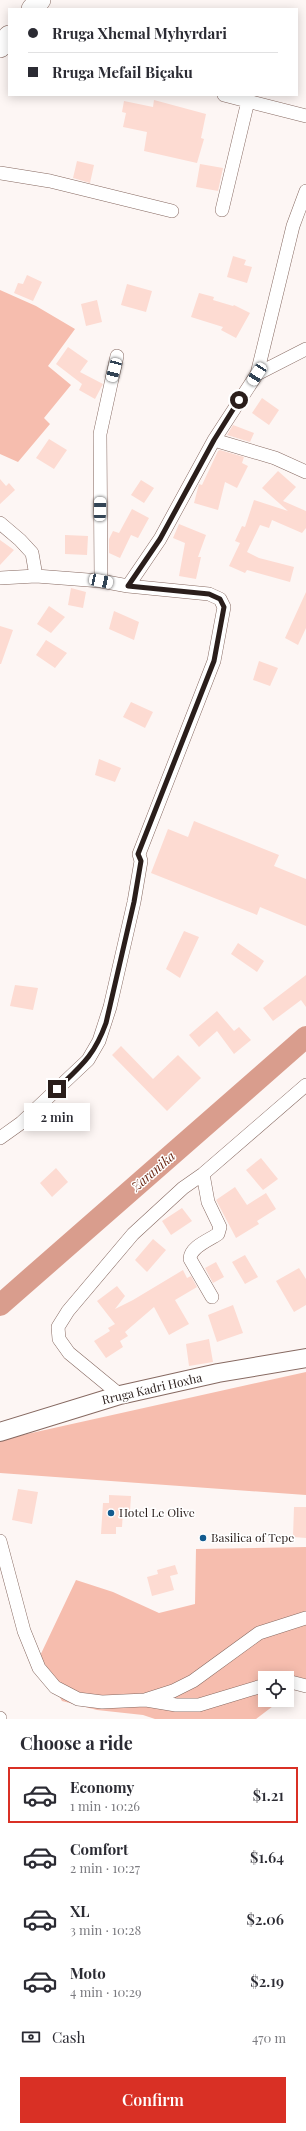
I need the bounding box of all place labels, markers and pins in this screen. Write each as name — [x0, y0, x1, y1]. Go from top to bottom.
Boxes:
place label: Hotel Le Olive — [119, 1504, 195, 1520]
marker: Hotel Le Olive — [106, 1508, 116, 1518]
place label: Basilica of Tepe — [211, 1529, 294, 1545]
marker: Basilica of Tepe — [198, 1533, 208, 1543]

